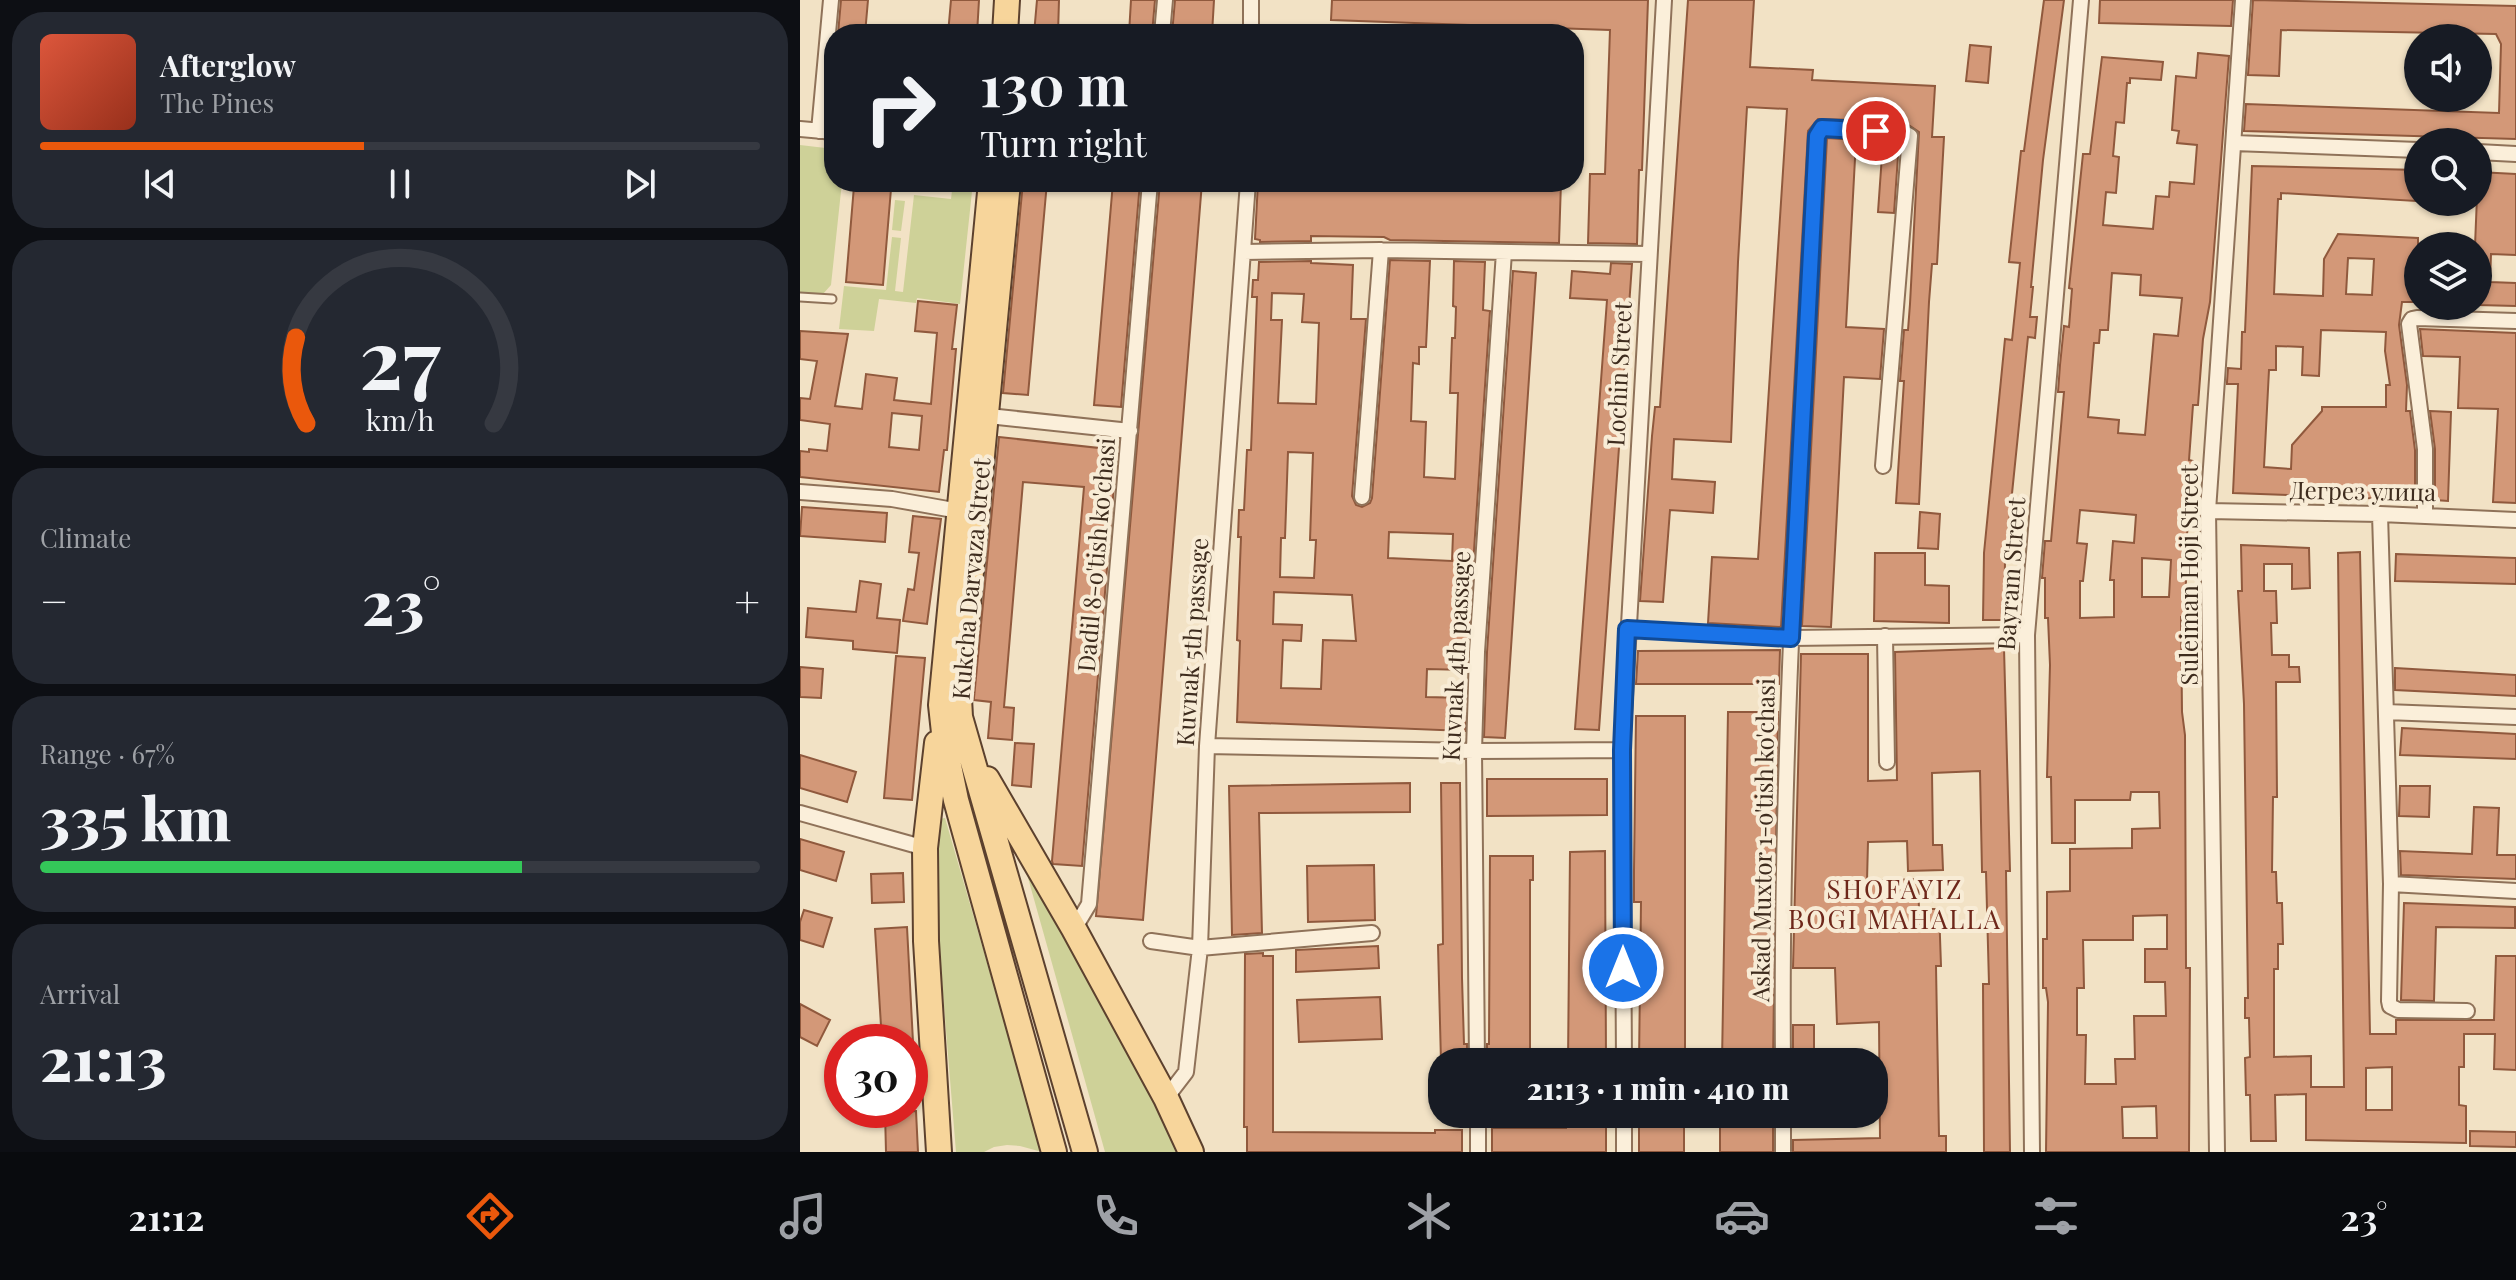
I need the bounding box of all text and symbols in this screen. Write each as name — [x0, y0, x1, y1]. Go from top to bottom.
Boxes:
map controls — [2404, 24, 2492, 320]
button: sound — [2404, 24, 2492, 112]
text: Afterglow — [160, 45, 296, 85]
text: 130 m — [980, 46, 1128, 121]
icon: right — [848, 56, 952, 160]
text: The Pines — [160, 85, 274, 120]
pin — [1842, 97, 1910, 165]
icon: arrive — [1854, 109, 1898, 153]
text: Turn right — [980, 118, 1147, 166]
button: search — [2404, 128, 2492, 216]
icon: previous — [138, 162, 182, 206]
icon: pause — [378, 162, 422, 206]
icon: next — [618, 162, 662, 206]
button: layers — [2404, 232, 2492, 320]
text: 27 — [359, 300, 441, 411]
street label: Lochin Street — [1598, 300, 1638, 447]
text: km/h — [366, 400, 434, 438]
street label: Dadil 8-o'tish ko'chasi — [1069, 436, 1121, 673]
street label: Kukcha Darvaza Street — [943, 456, 997, 701]
street label: Suleiman Hoji Street — [2172, 464, 2204, 686]
street label: Дегрез улица — [2290, 473, 2436, 507]
street label: Bayram Street — [1989, 496, 2031, 651]
text: Climate — [40, 520, 131, 555]
street label: Kuvnak 5th passage — [1168, 536, 1214, 747]
street label: Kuvnak 4th passage — [1434, 550, 1476, 762]
text: 23° — [362, 560, 441, 640]
text: − — [40, 570, 68, 629]
text: + — [734, 570, 760, 629]
street label: Askad Muxtor 1-o'tish ko'chasi — [1743, 678, 1781, 1003]
text: Range · 67% — [40, 736, 175, 771]
text: 335 km — [40, 776, 231, 856]
district label: SHOFAYIZ BOGI MAHALLA — [1788, 871, 2002, 936]
position arrow — [1581, 926, 1665, 1010]
text: Arrival — [40, 976, 120, 1011]
text: 21:13 — [40, 1016, 167, 1096]
speed limit sign: 30 — [824, 1024, 928, 1128]
text: 21:13 · 1 min · 410 m — [1527, 1068, 1789, 1108]
icon: directions — [462, 1188, 518, 1244]
icon: music — [775, 1188, 831, 1244]
icon: phone — [1088, 1188, 1144, 1244]
icon: climate — [1401, 1188, 1457, 1244]
icon: car — [1714, 1188, 1770, 1244]
icon: filters — [2028, 1188, 2084, 1244]
text: 21:12 — [129, 1192, 204, 1240]
text: 23° — [2341, 1192, 2387, 1240]

